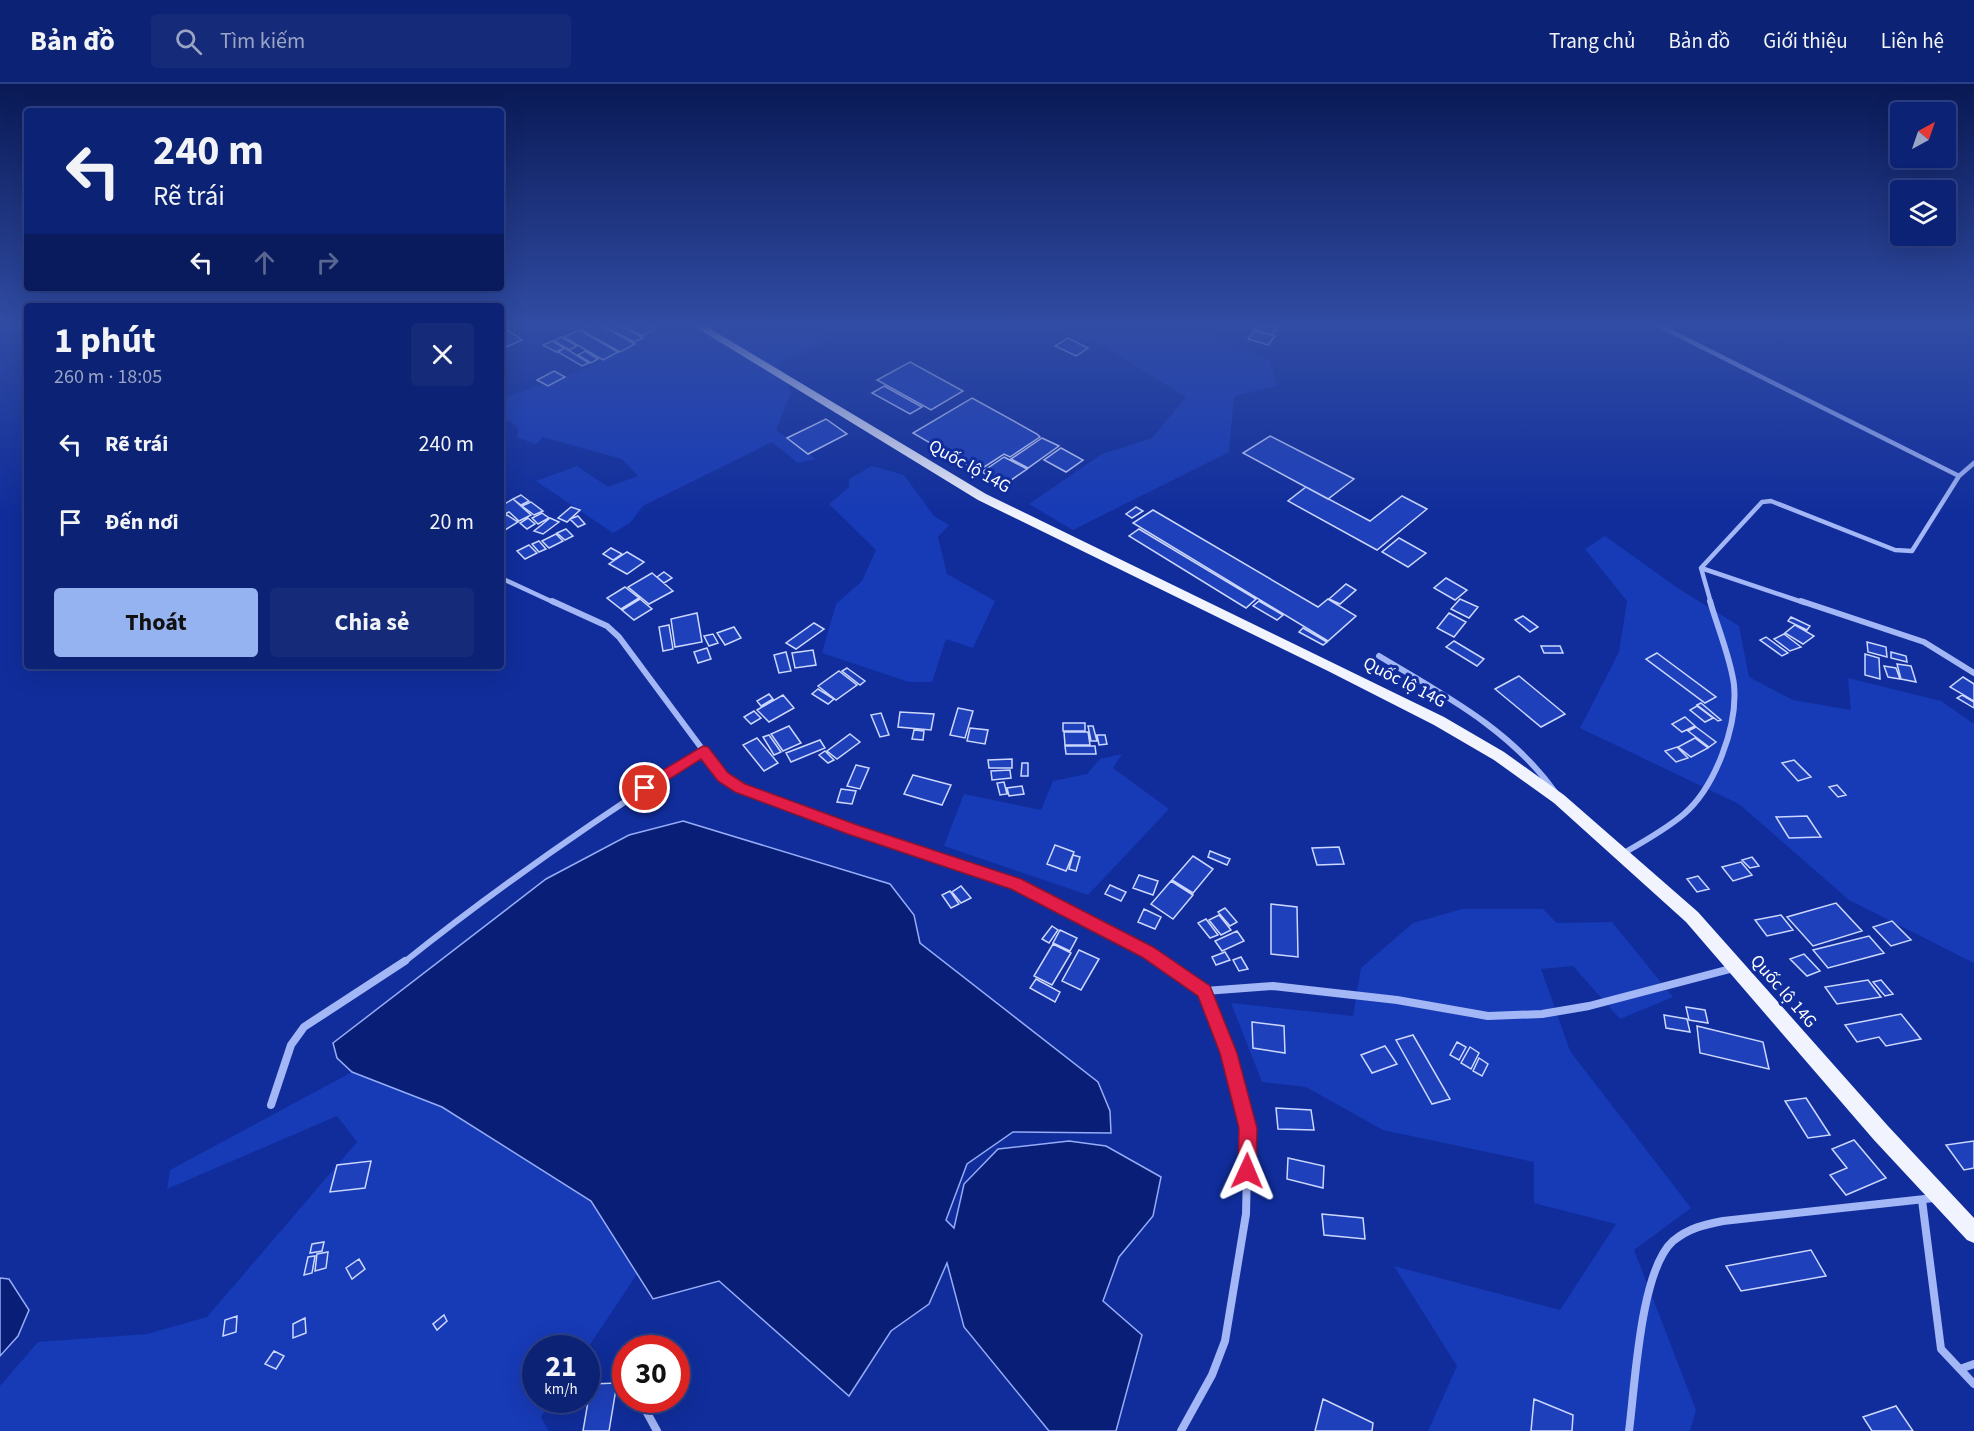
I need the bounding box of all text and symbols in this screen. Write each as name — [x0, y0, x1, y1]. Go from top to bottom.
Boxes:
search box — [151, 14, 571, 68]
text: Bản đồ — [30, 21, 115, 61]
icon: search — [172, 25, 205, 58]
text: Tìm kiếm — [220, 25, 305, 57]
text: Trang chủ — [1549, 26, 1635, 56]
text: Bản đồ — [1668, 26, 1730, 56]
text: Giới thiệu — [1763, 26, 1848, 56]
text: Liên hệ — [1881, 26, 1944, 56]
north arrow — [1890, 102, 1956, 168]
map controls — [1890, 102, 1956, 246]
text: 240 m — [153, 121, 264, 181]
icon: left — [54, 132, 132, 210]
text: Rẽ trái — [153, 177, 225, 216]
button: layers — [1890, 180, 1956, 246]
icon: left — [185, 246, 218, 279]
icon: ahead — [248, 246, 281, 279]
icon: right — [311, 246, 344, 279]
text: 1 phút — [54, 315, 156, 366]
button: close — [411, 323, 474, 386]
text: 260 m · 18:05 — [54, 363, 162, 391]
icon: left — [54, 428, 87, 461]
text: Rẽ trái — [105, 428, 168, 460]
text: 240 m — [419, 428, 474, 460]
street label: Quốc lộ 14G — [924, 434, 1015, 499]
icon: arrive — [54, 506, 87, 539]
text: Đến nơi — [105, 506, 179, 538]
text: 20 m — [429, 506, 474, 538]
button: Thoát — [54, 588, 258, 657]
button: Chia sẻ — [270, 588, 474, 657]
street label: Quốc lộ 14G — [1359, 651, 1451, 714]
pin — [619, 762, 670, 813]
icon: arrive — [628, 771, 661, 804]
street label: Quốc lộ 14G — [1745, 949, 1823, 1034]
position arrow — [1215, 1139, 1279, 1203]
speed limit sign: 30 — [612, 1335, 690, 1413]
text: 21 — [545, 1345, 577, 1388]
text: km/h — [544, 1379, 578, 1400]

